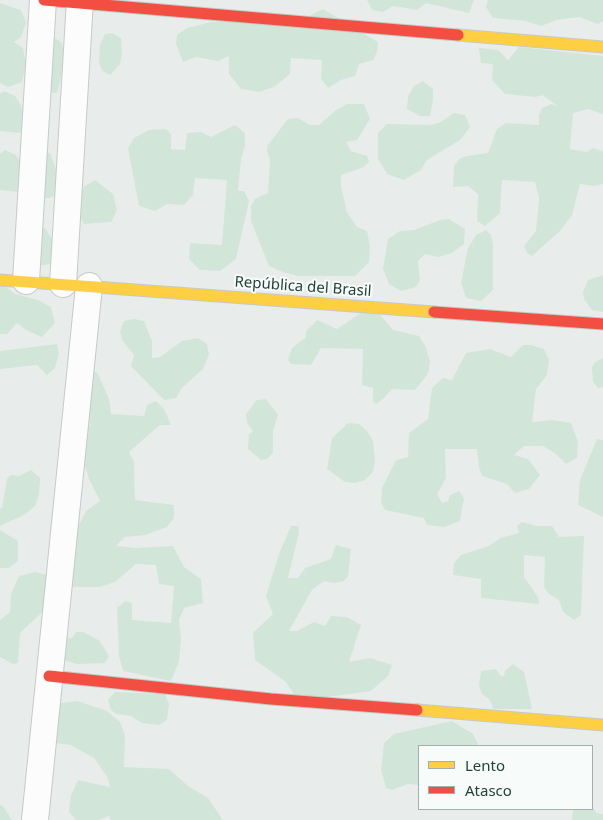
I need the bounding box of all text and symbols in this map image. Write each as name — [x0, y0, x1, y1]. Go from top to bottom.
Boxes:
street label: República del Brasil — [234, 273, 372, 301]
legend — [418, 745, 593, 810]
text: Lento — [465, 755, 505, 775]
text: Atasco — [465, 780, 512, 800]

